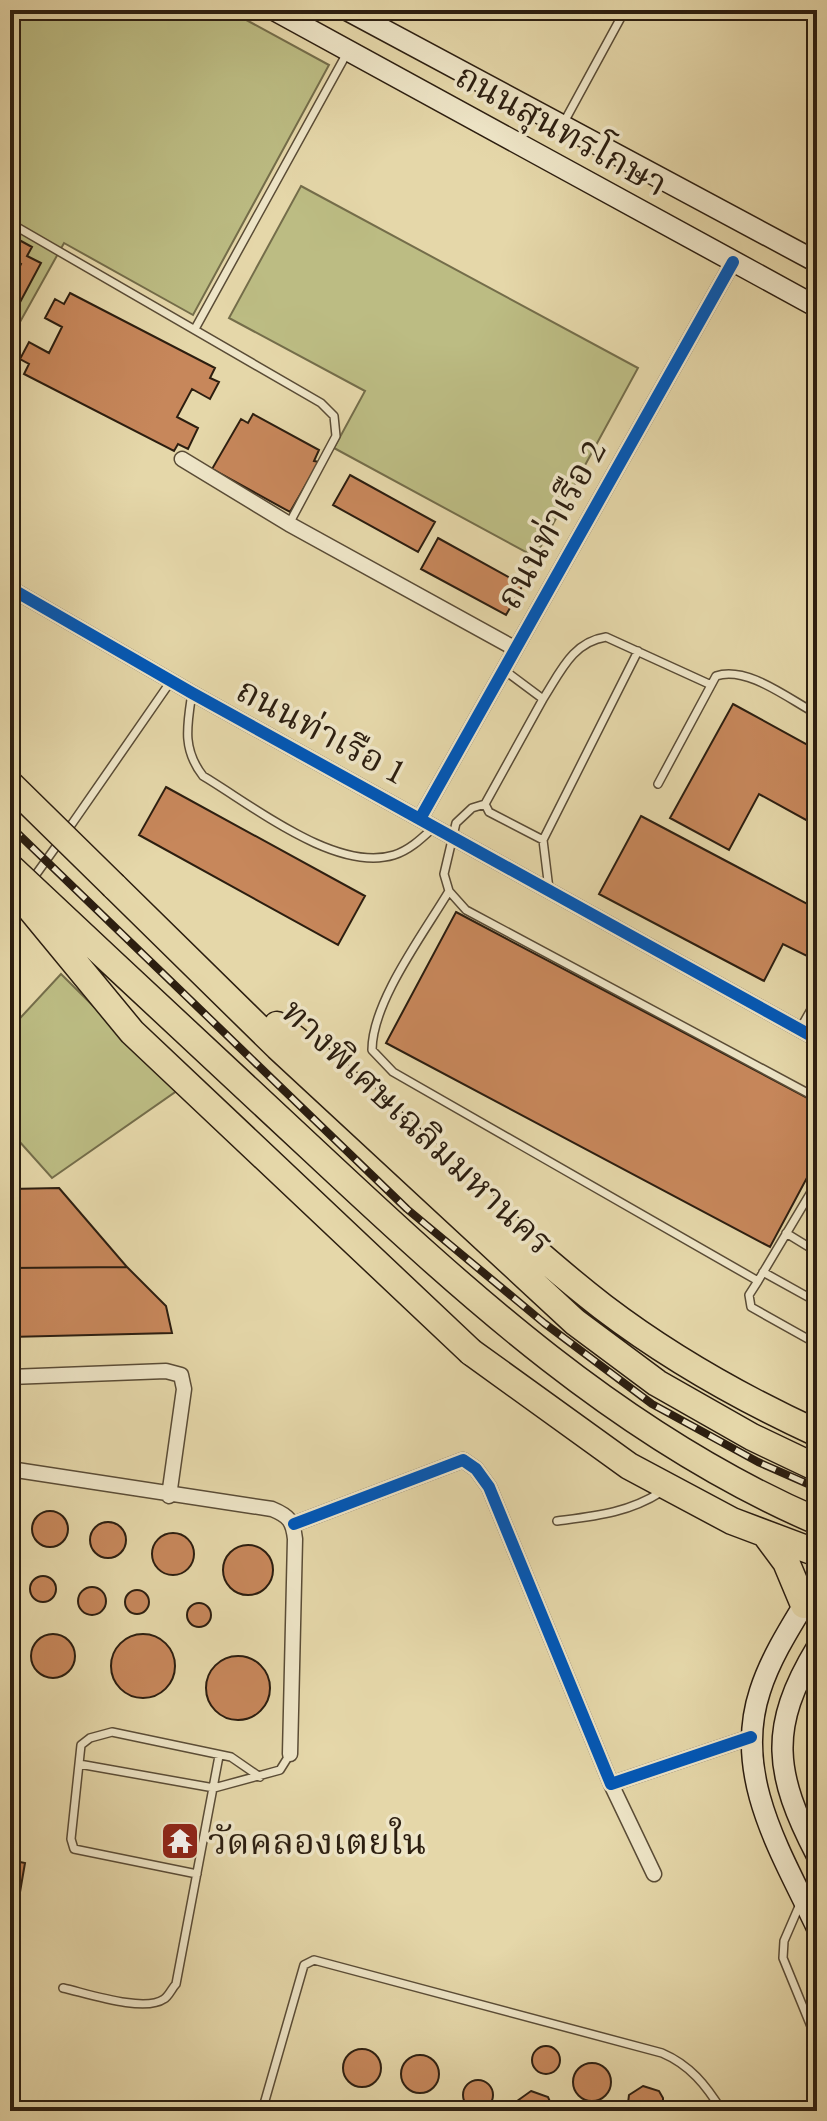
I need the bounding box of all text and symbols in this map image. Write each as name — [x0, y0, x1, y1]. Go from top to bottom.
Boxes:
street label: ถนนสุนทรโกษา — [448, 51, 676, 207]
street label: ถนนท่าเรือ 2 — [485, 431, 616, 617]
street label: ถนนท่าเรือ 1 — [229, 666, 415, 795]
street label: ทางพิเศษเฉลิมมหานคร — [272, 988, 564, 1265]
place label: วัดคลองเตยใน — [208, 1817, 426, 1865]
temple icon: วัดคลองเตยใน — [159, 1820, 201, 1862]

